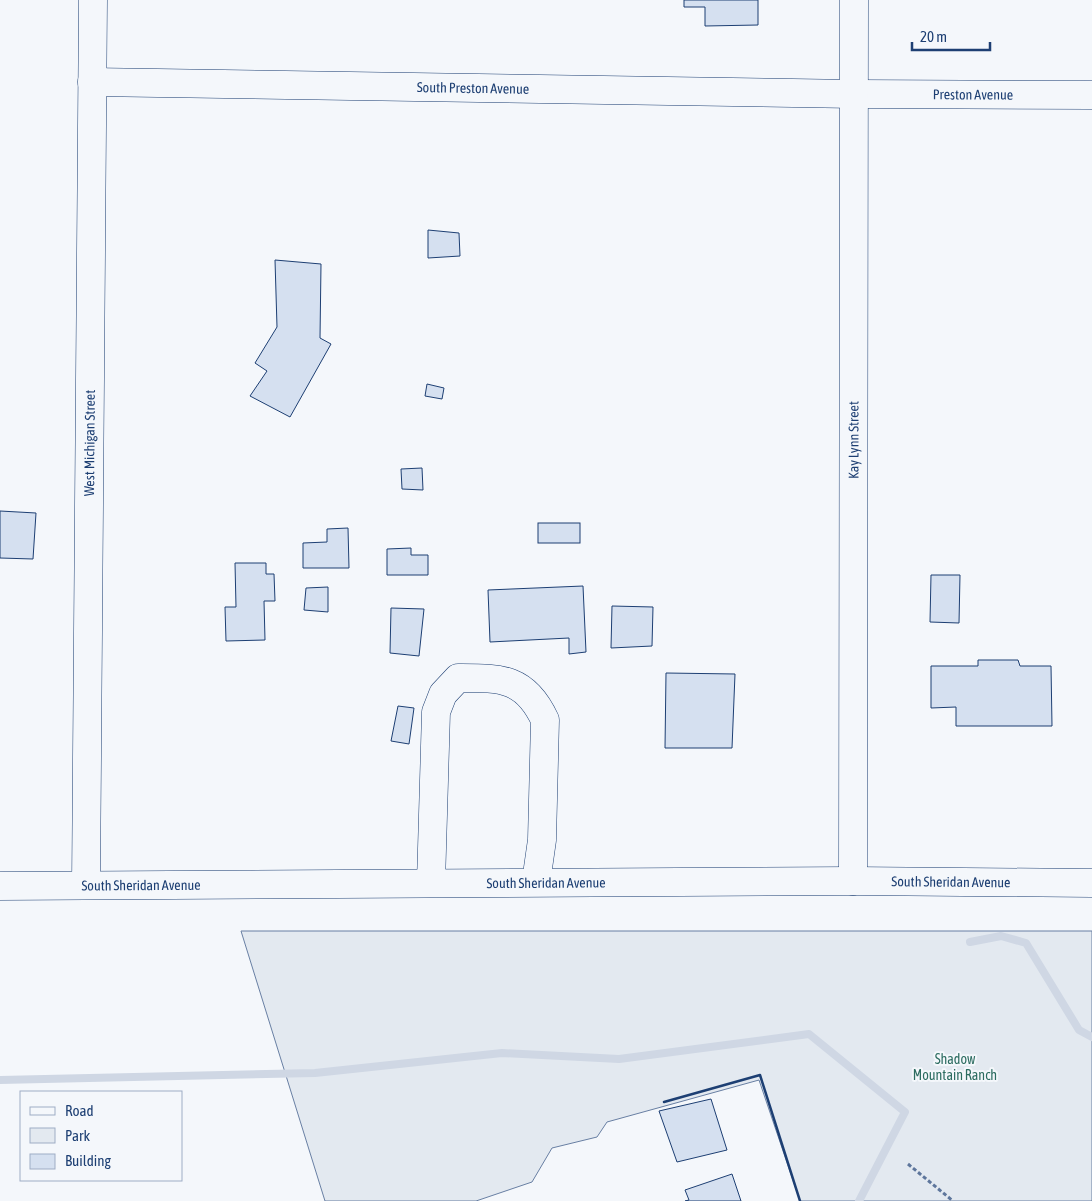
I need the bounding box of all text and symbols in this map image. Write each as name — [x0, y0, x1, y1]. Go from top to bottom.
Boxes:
scale bar — [912, 20, 990, 52]
text: 20 m — [920, 28, 947, 45]
street label: South Preston Avenue — [417, 79, 529, 97]
street label: Preston Avenue — [933, 86, 1013, 103]
street label: West Michigan Street — [81, 390, 98, 496]
street label: Kay Lynn Street — [845, 401, 862, 479]
street label: South Sheridan Avenue — [891, 873, 1011, 890]
street label: South Sheridan Avenue — [486, 874, 606, 891]
street label: South Sheridan Avenue — [81, 877, 201, 894]
park label: Shadow Mountain Ranch — [913, 1051, 997, 1083]
legend — [20, 1091, 182, 1181]
text: Road — [65, 1102, 94, 1119]
text: Park — [65, 1127, 90, 1144]
text: Building — [65, 1152, 111, 1169]

